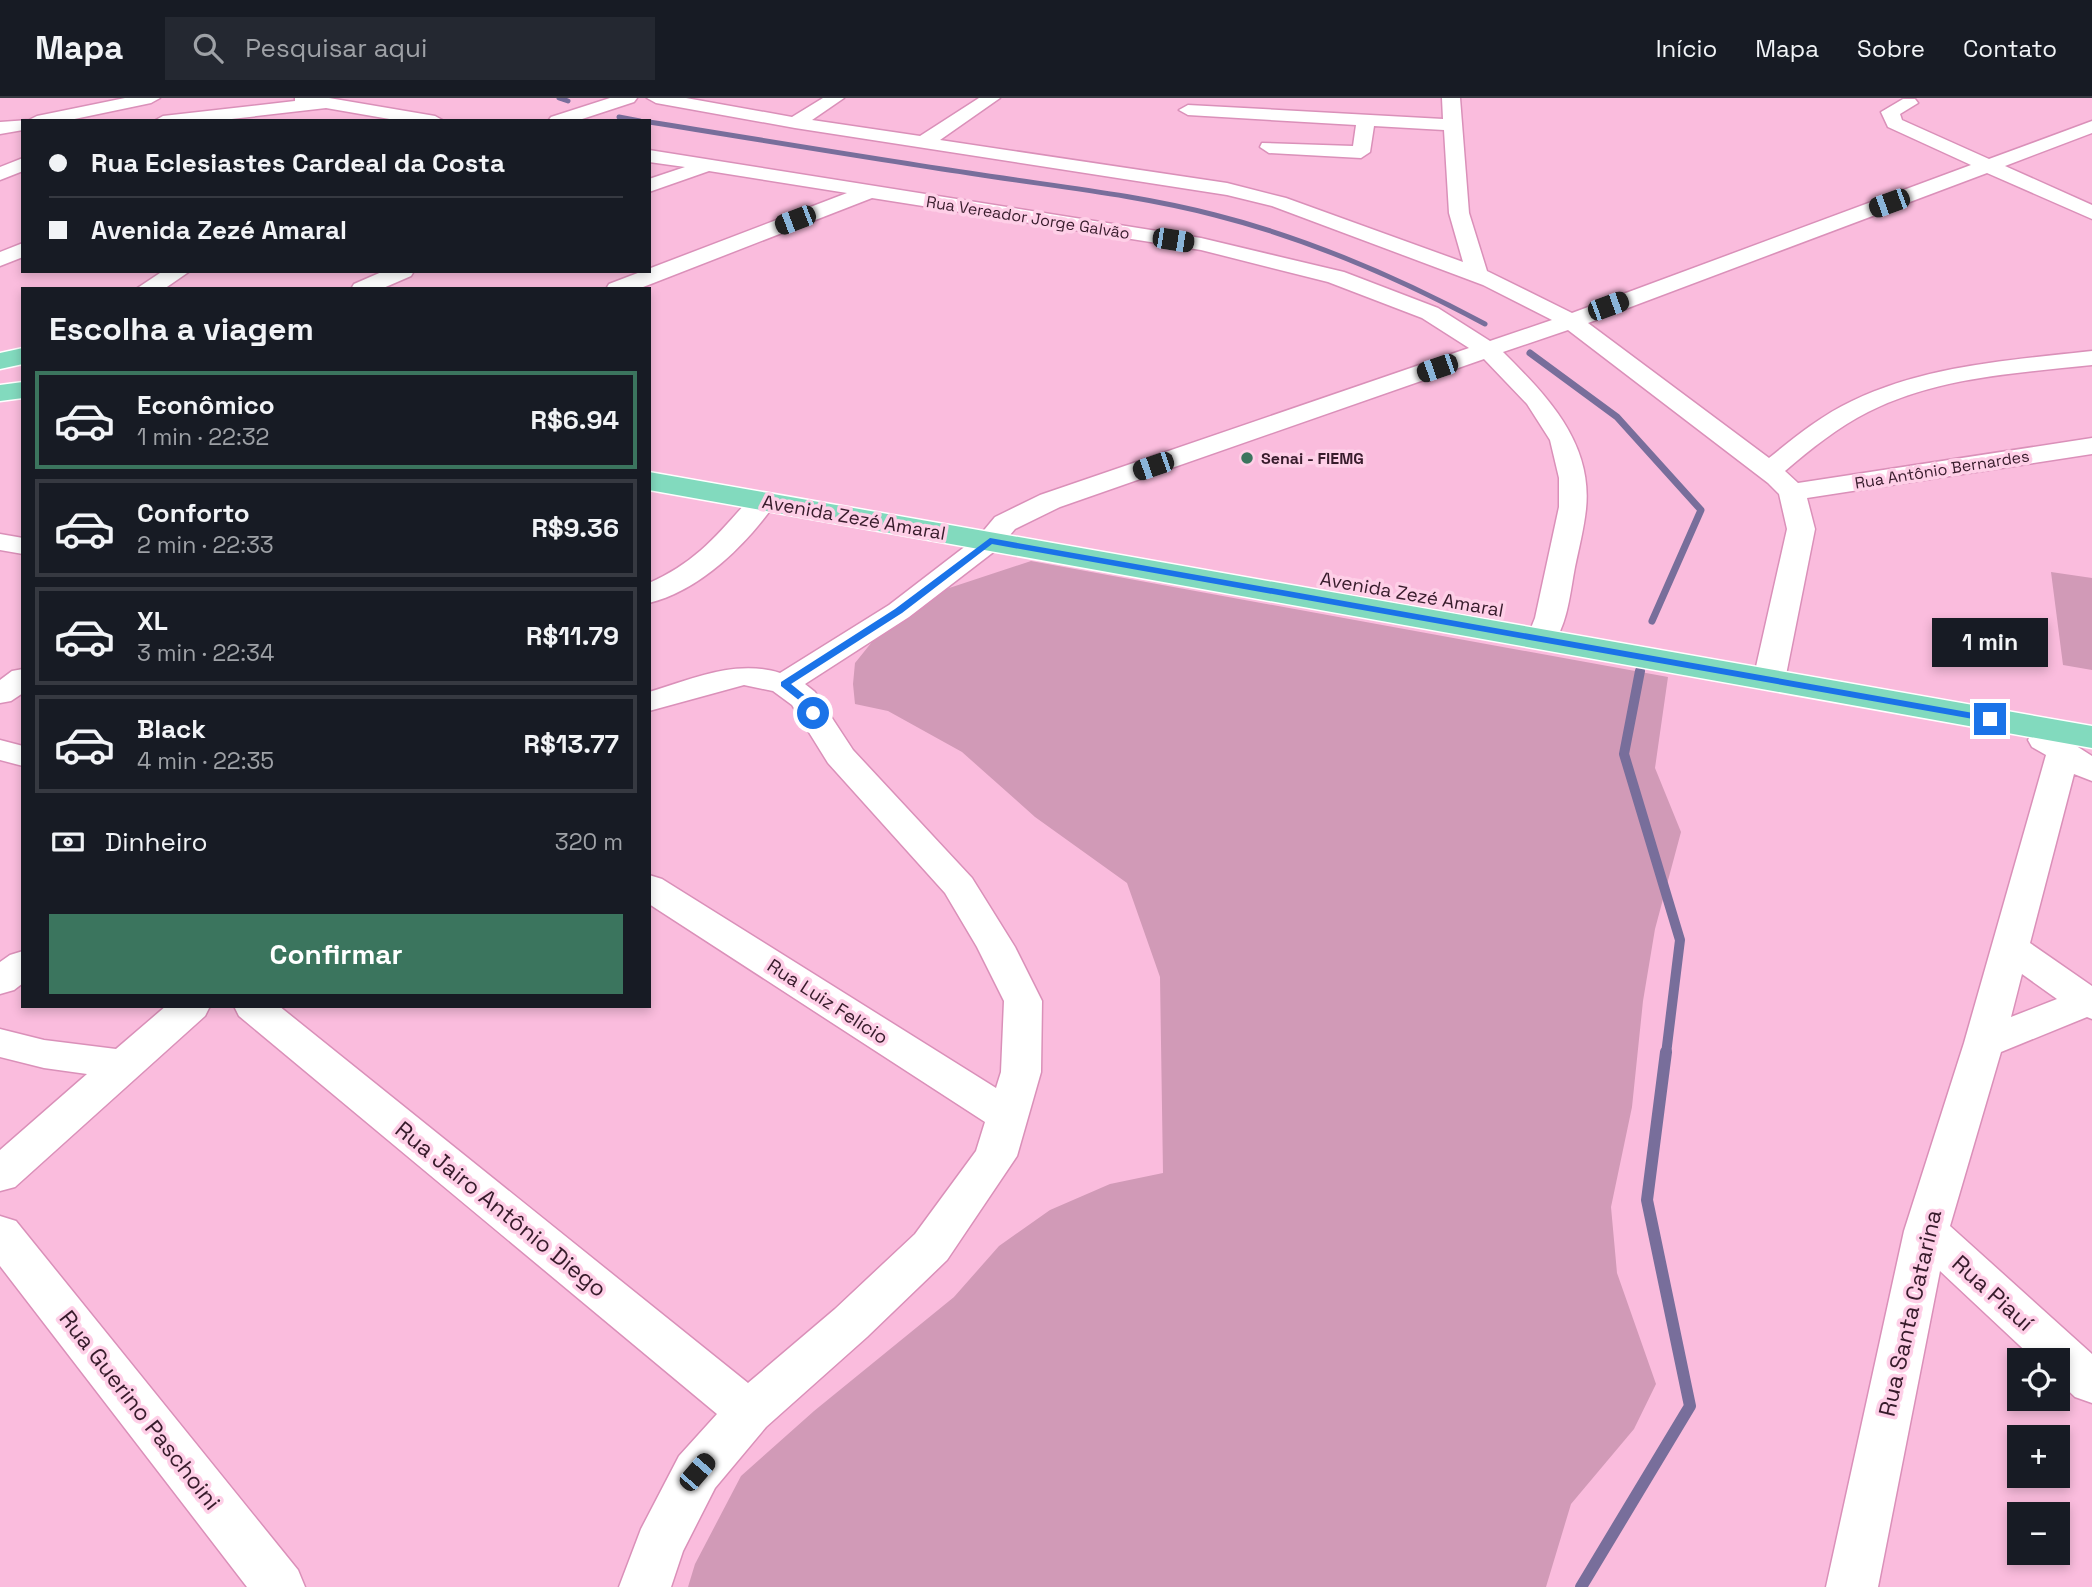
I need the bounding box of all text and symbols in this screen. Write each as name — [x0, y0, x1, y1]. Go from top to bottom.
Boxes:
search box — [165, 17, 655, 80]
text: Mapa — [35, 27, 123, 69]
icon: search — [189, 29, 227, 67]
text: Pesquisar aqui — [245, 31, 427, 65]
text: Início — [1656, 33, 1717, 64]
text: Mapa — [1755, 33, 1819, 64]
text: Sobre — [1857, 33, 1925, 64]
text: Contato — [1963, 33, 2057, 64]
text: Rua Eclesiastes Cardeal da Costa — [91, 146, 505, 180]
car — [1866, 186, 1913, 220]
street label: Rua Vereador Jorge Galvão — [925, 191, 1131, 244]
car — [772, 203, 819, 237]
text: Avenida Zezé Amaral — [91, 213, 347, 247]
car — [1151, 226, 1196, 254]
car — [1585, 289, 1632, 323]
text: Escolha a viagem — [49, 309, 314, 349]
car — [1414, 351, 1461, 385]
text: Econômico — [137, 388, 275, 422]
icon: car — [53, 389, 116, 452]
text: R$6.94 — [530, 403, 619, 437]
text: 1 min · 22:32 — [137, 422, 269, 452]
street label: Rua Antônio Bernardes — [1853, 445, 2031, 494]
place label: Senai - FIEMG — [1261, 448, 1364, 469]
car — [1130, 449, 1177, 483]
marker: Senai - FIEMG — [1239, 450, 1255, 466]
street label: Avenida Zezé Amaral — [760, 489, 948, 546]
text: Conforto — [137, 496, 250, 530]
icon: car — [53, 497, 116, 560]
text: R$9.36 — [531, 511, 619, 545]
text: 2 min · 22:33 — [137, 530, 274, 560]
street label: Avenida Zezé Amaral — [1318, 566, 1506, 623]
text: XL — [137, 604, 168, 638]
icon: car — [53, 605, 116, 668]
callout: 1 min — [1932, 618, 2048, 666]
text: R$11.79 — [526, 619, 619, 653]
text: 1 min — [1962, 627, 2018, 657]
text: 3 min · 22:34 — [137, 638, 274, 668]
route start — [797, 697, 829, 729]
route end — [1974, 703, 2006, 735]
text: Black — [137, 712, 206, 746]
icon: car — [53, 713, 116, 776]
text: R$13.77 — [524, 727, 619, 761]
text: 4 min · 22:35 — [137, 746, 274, 776]
icon: cash — [49, 823, 87, 861]
text: Dinheiro — [105, 825, 208, 859]
text: 320 m — [555, 827, 623, 857]
button: Confirmar — [49, 914, 623, 994]
street label: Rua Luiz Felício — [763, 953, 893, 1050]
street label: Rua Jairo Antônio Diego — [389, 1114, 613, 1304]
street label: Rua Santa Catarina — [1872, 1207, 1948, 1419]
street label: Rua Piauí — [1946, 1248, 2040, 1338]
street label: Rua Guerino Paschoini — [53, 1304, 227, 1516]
map controls — [2007, 1348, 2070, 1565]
button: locate — [2007, 1348, 2070, 1411]
button: + — [2007, 1425, 2070, 1488]
car — [676, 1449, 719, 1495]
button: − — [2007, 1502, 2070, 1565]

